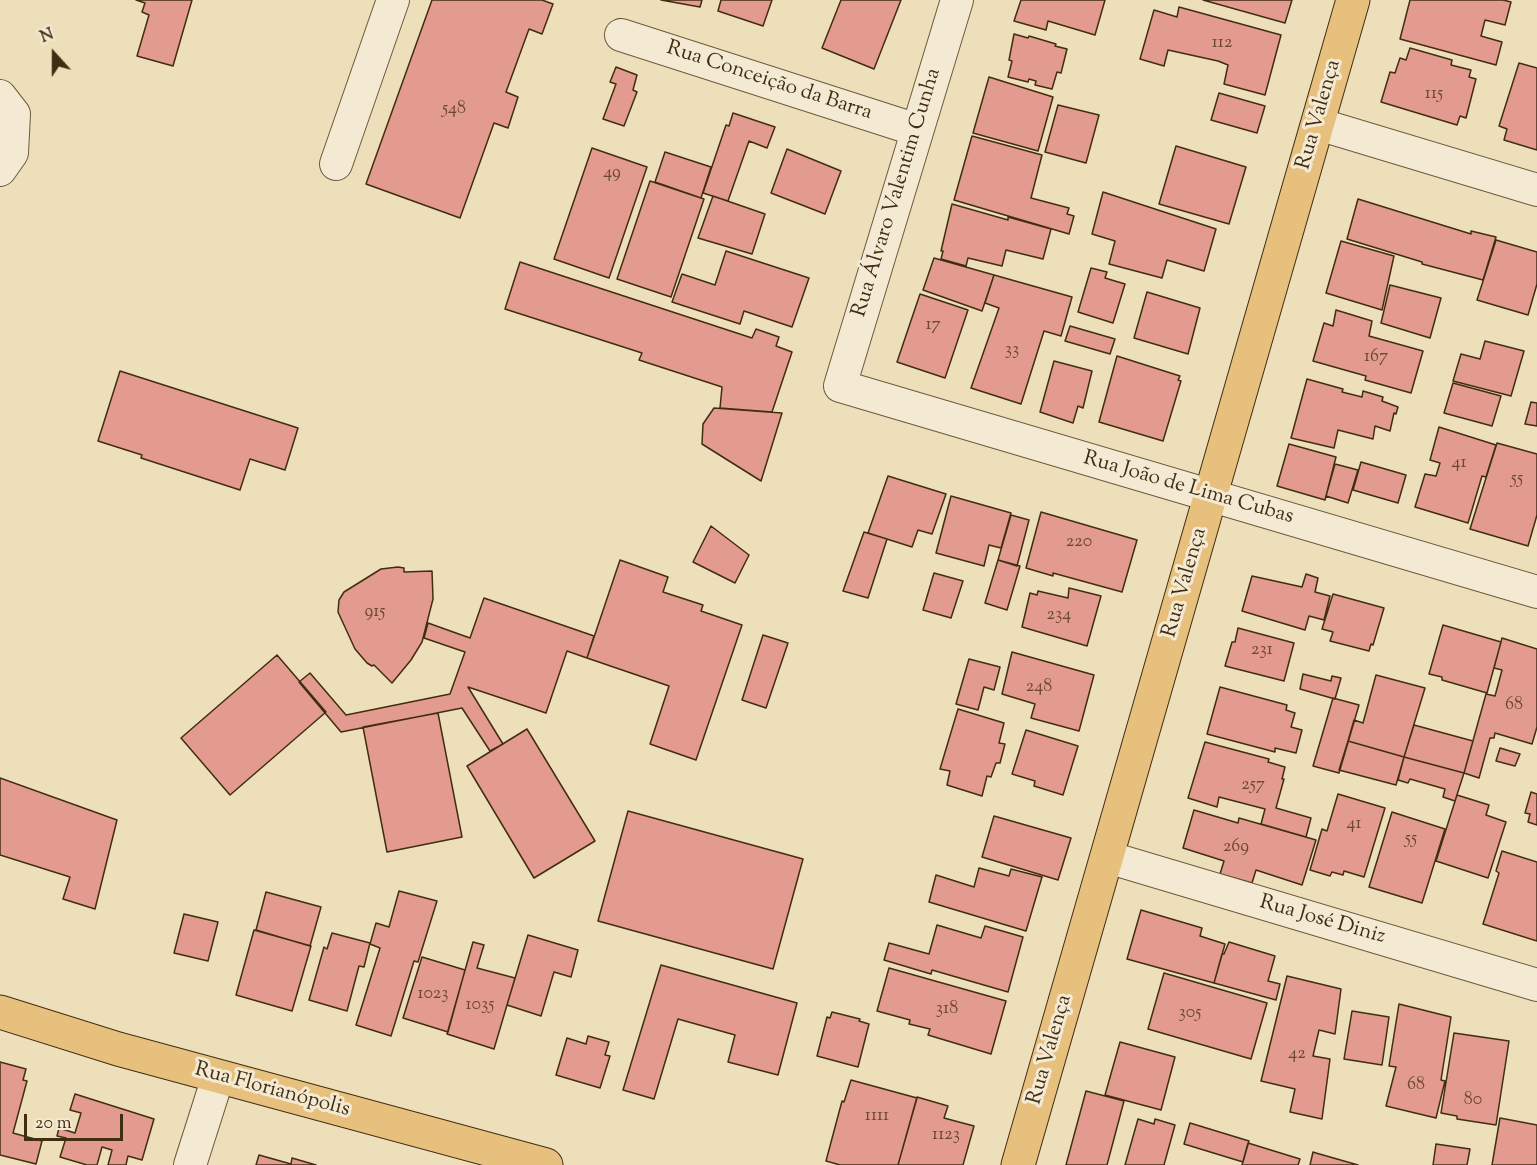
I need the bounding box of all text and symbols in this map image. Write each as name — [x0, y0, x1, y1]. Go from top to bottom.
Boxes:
north arrow — [24, 24, 84, 84]
text: N — [37, 24, 57, 50]
house number: 112 — [1212, 33, 1232, 55]
street label: Rua Conceição da Barra — [663, 37, 875, 127]
street label: Rua Valença — [1292, 57, 1348, 173]
street label: Rua Álvaro Valentim Cunha — [848, 66, 948, 320]
house number: 115 — [1425, 84, 1443, 106]
house number: 548 — [442, 99, 466, 121]
house number: 49 — [603, 163, 621, 185]
house number: 17 — [925, 315, 941, 337]
house number: 33 — [1005, 340, 1019, 362]
house number: 167 — [1364, 347, 1388, 369]
street label: Rua João de Lima Cubas — [1080, 447, 1296, 531]
house number: 41 — [1451, 453, 1467, 475]
house number: 55 — [1511, 469, 1523, 491]
street label: Rua Valença — [1158, 525, 1214, 641]
house number: 220 — [1066, 532, 1092, 554]
house number: 915 — [364, 602, 386, 624]
house number: 234 — [1047, 605, 1071, 627]
house number: 231 — [1251, 640, 1273, 662]
house number: 248 — [1026, 677, 1052, 699]
house number: 68 — [1505, 695, 1523, 717]
house number: 257 — [1241, 775, 1265, 797]
house number: 41 — [1346, 814, 1362, 836]
house number: 55 — [1405, 829, 1417, 851]
house number: 269 — [1223, 837, 1249, 859]
street label: Rua José Diniz — [1256, 891, 1388, 951]
house number: 1023 — [418, 984, 448, 1006]
street label: Rua Valença — [1023, 992, 1079, 1108]
house number: 1035 — [466, 995, 494, 1017]
house number: 318 — [936, 999, 958, 1021]
house number: 305 — [1179, 1003, 1201, 1025]
house number: 42 — [1288, 1044, 1306, 1066]
street label: Rua Florianópolis — [192, 1058, 352, 1124]
house number: 68 — [1407, 1075, 1425, 1097]
house number: 80 — [1464, 1090, 1482, 1112]
scale bar — [27, 1102, 126, 1140]
house number: 1111 — [865, 1106, 889, 1128]
text: 20 m — [35, 1111, 72, 1137]
house number: 1123 — [932, 1125, 960, 1147]

